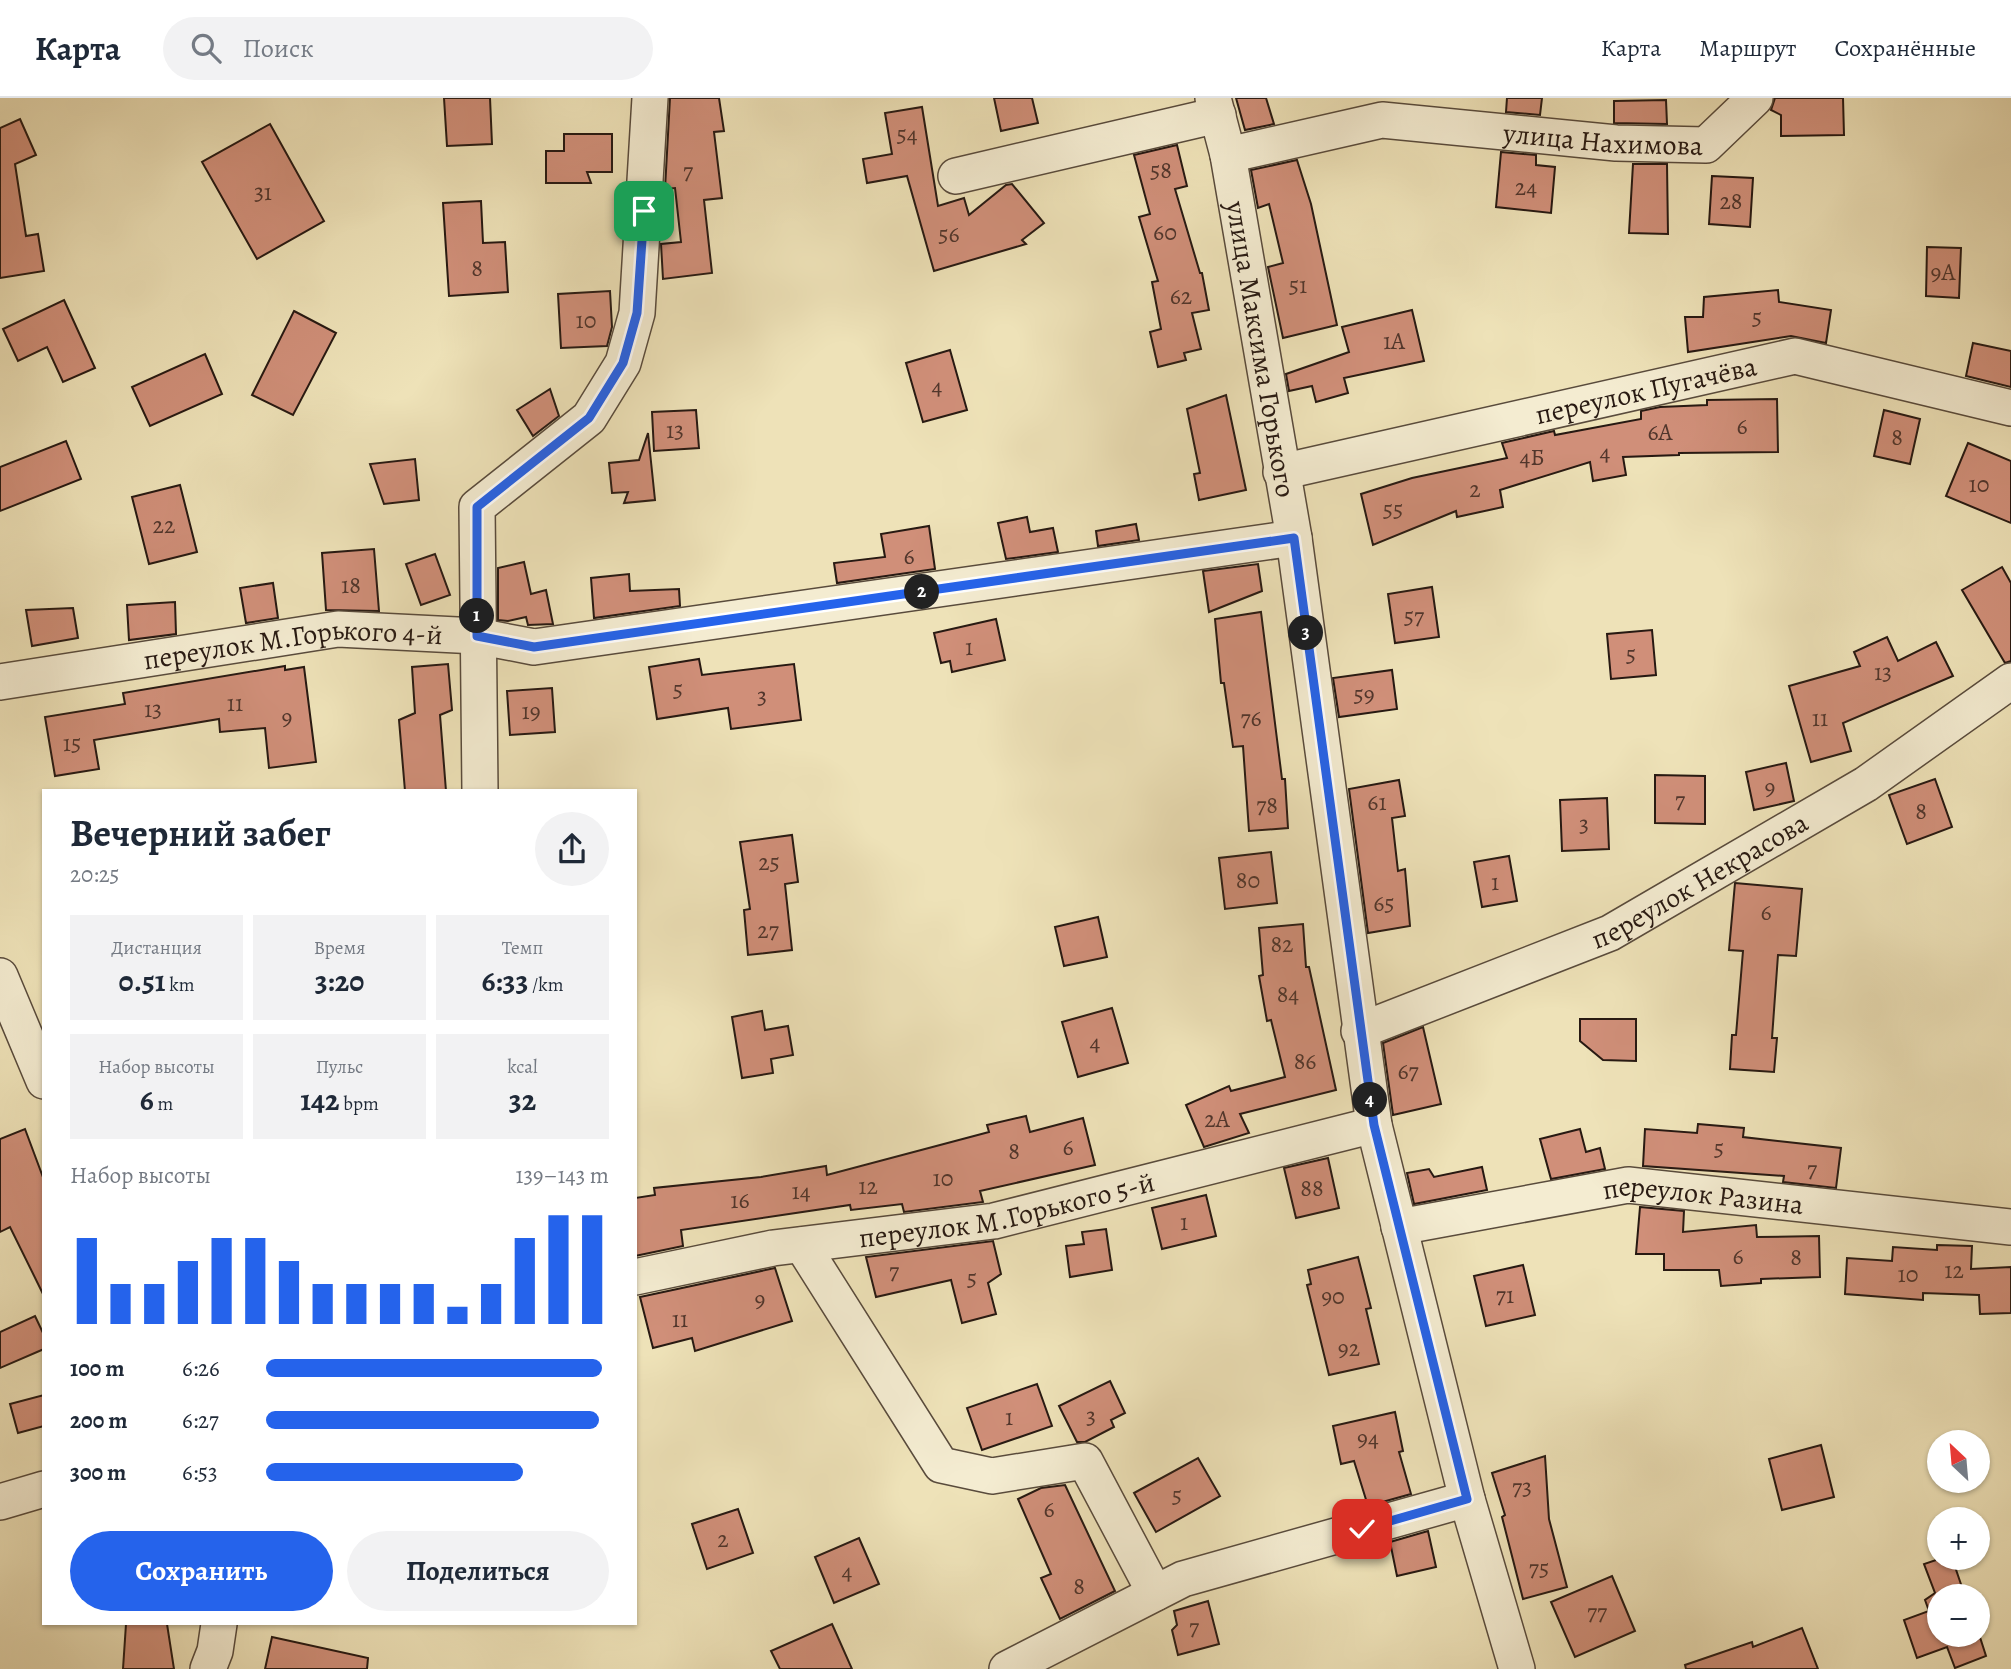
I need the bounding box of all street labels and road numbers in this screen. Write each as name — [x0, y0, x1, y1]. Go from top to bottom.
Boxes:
street label: улица Нахимова — [1501, 114, 1703, 165]
street label: улица Максима Горького — [1216, 197, 1305, 501]
street label: переулок Пугачёва — [1532, 347, 1760, 434]
street label: переулок М.Горького 4-й — [141, 610, 443, 679]
street label: переулок Некрасова — [1586, 804, 1815, 958]
street label: переулок М.Горького 5-й — [857, 1163, 1159, 1257]
street label: переулок Разина — [1599, 1167, 1805, 1224]

